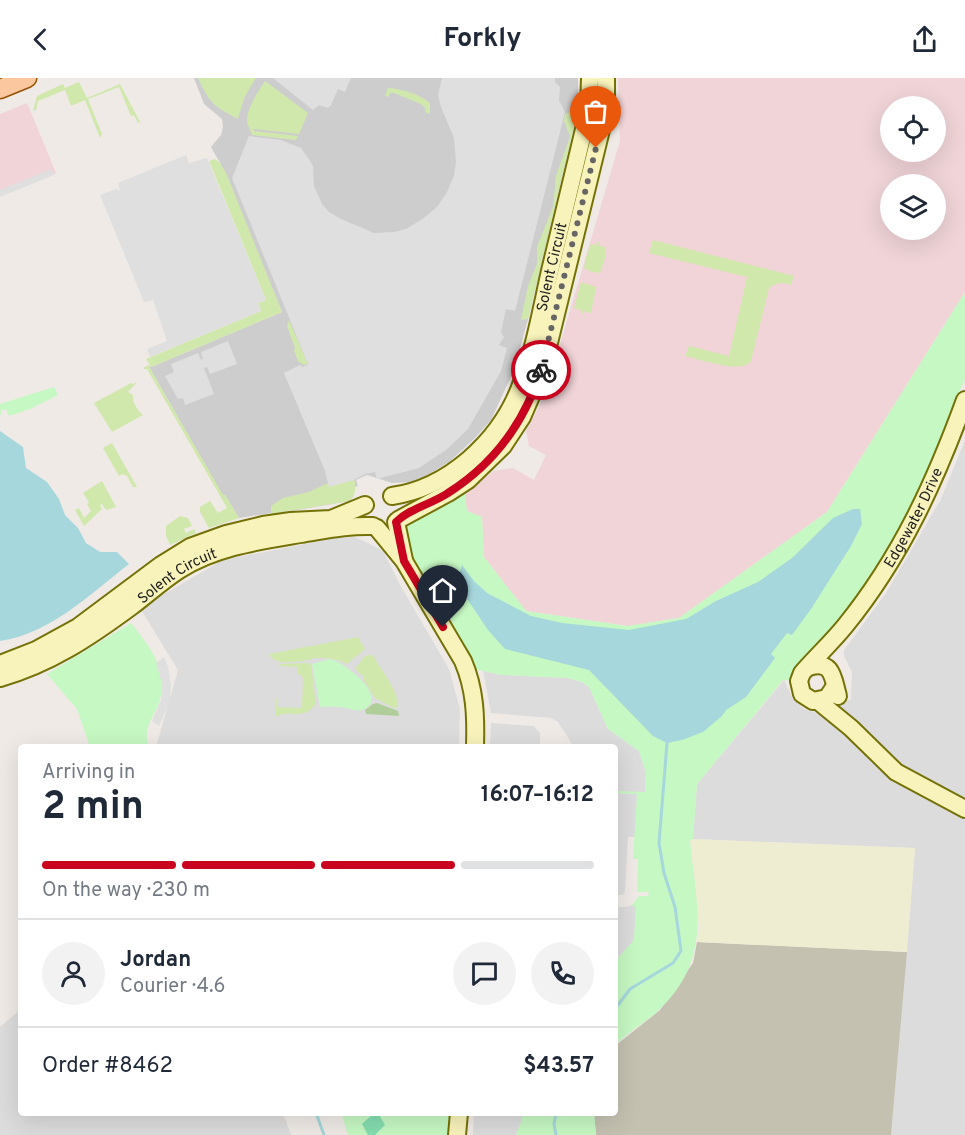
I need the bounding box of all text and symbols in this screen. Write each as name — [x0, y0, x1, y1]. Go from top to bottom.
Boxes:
text: Forkly — [444, 22, 521, 56]
icon: back — [24, 23, 57, 56]
icon: share — [908, 23, 941, 56]
pin — [570, 86, 621, 148]
icon: bag — [579, 95, 612, 128]
map controls — [880, 96, 946, 240]
button: locate — [880, 96, 946, 162]
button: layers — [880, 174, 946, 240]
street label: Solent Circuit — [533, 221, 572, 314]
courier — [511, 340, 571, 400]
icon: bike — [525, 354, 558, 387]
street label: Edgewater Drive — [881, 465, 948, 572]
street label: Solent Circuit — [134, 545, 220, 609]
pin — [417, 565, 468, 627]
icon: home — [426, 574, 459, 607]
text: Arriving in — [42, 760, 135, 786]
text: 16:07–16:12 — [481, 782, 594, 809]
text: 2 min — [42, 784, 144, 833]
text: On the way · 230 m — [42, 878, 210, 904]
button: person — [42, 942, 105, 1005]
button: chat — [453, 942, 516, 1005]
button: phone — [531, 942, 594, 1005]
text: Jordan — [120, 947, 191, 974]
text: Courier · 4.6 — [120, 974, 225, 1000]
text: Order #8462 — [42, 1053, 173, 1080]
text: $43.57 — [523, 1053, 594, 1080]

